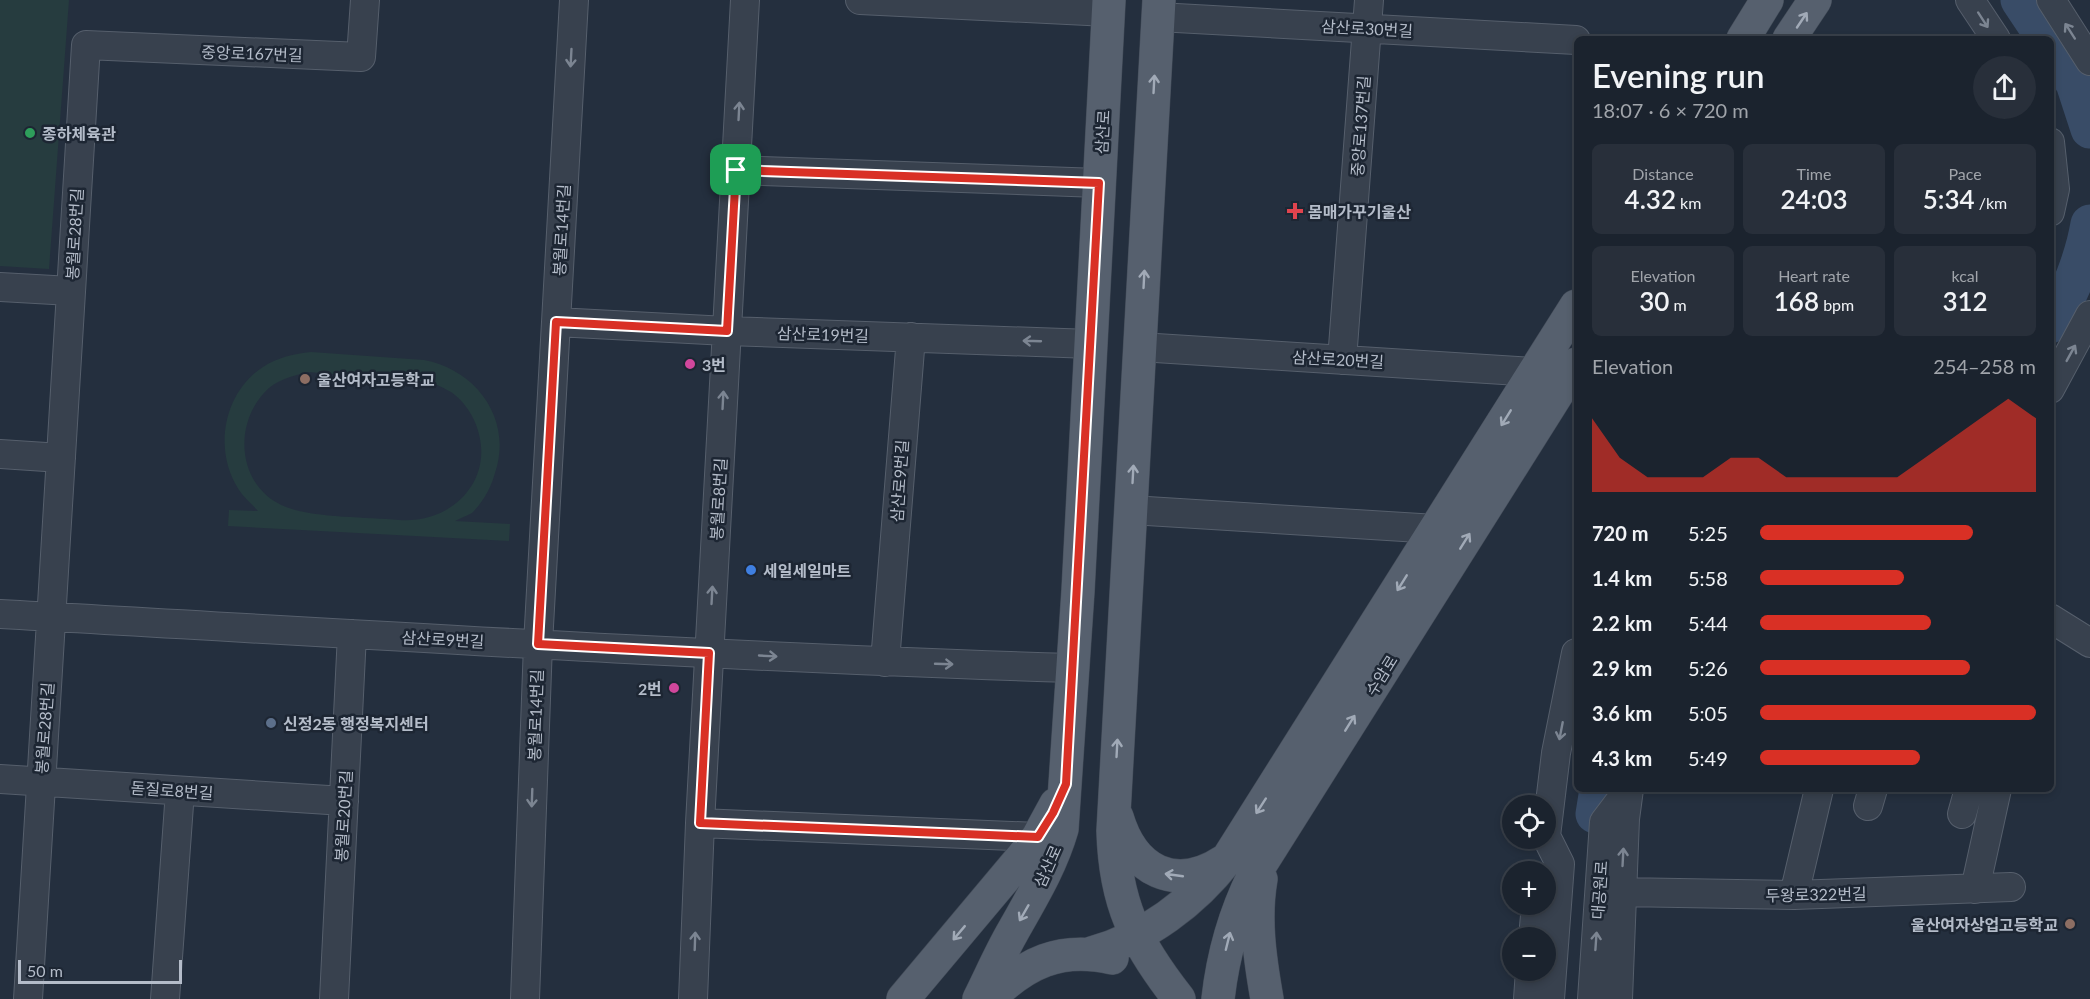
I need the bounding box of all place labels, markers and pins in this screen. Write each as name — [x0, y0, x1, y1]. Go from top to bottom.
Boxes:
place label: 종하체육관 — [42, 124, 116, 143]
marker: 종하체육관 — [23, 126, 37, 140]
pin — [710, 144, 761, 195]
marker: 몸매가꾸기울산 — [1286, 202, 1304, 220]
place label: 몸매가꾸기울산 — [1308, 202, 1411, 221]
place label: 3번 — [702, 355, 726, 374]
marker: 3번 — [683, 357, 697, 371]
place label: 울산여자고등학교 — [317, 370, 435, 389]
marker: 울산여자고등학교 — [298, 372, 312, 386]
place label: 세일세일마트 — [763, 561, 852, 580]
marker: 세일세일마트 — [744, 563, 758, 577]
place label: 2번 — [638, 679, 662, 698]
marker: 2번 — [667, 681, 681, 695]
place label: 신정2동 행정복지센터 — [283, 714, 429, 733]
marker: 신정2동 행정복지센터 — [264, 716, 278, 730]
place label: 울산여자상업고등학교 — [1911, 915, 2058, 934]
marker: 울산여자상업고등학교 — [2063, 917, 2077, 931]

